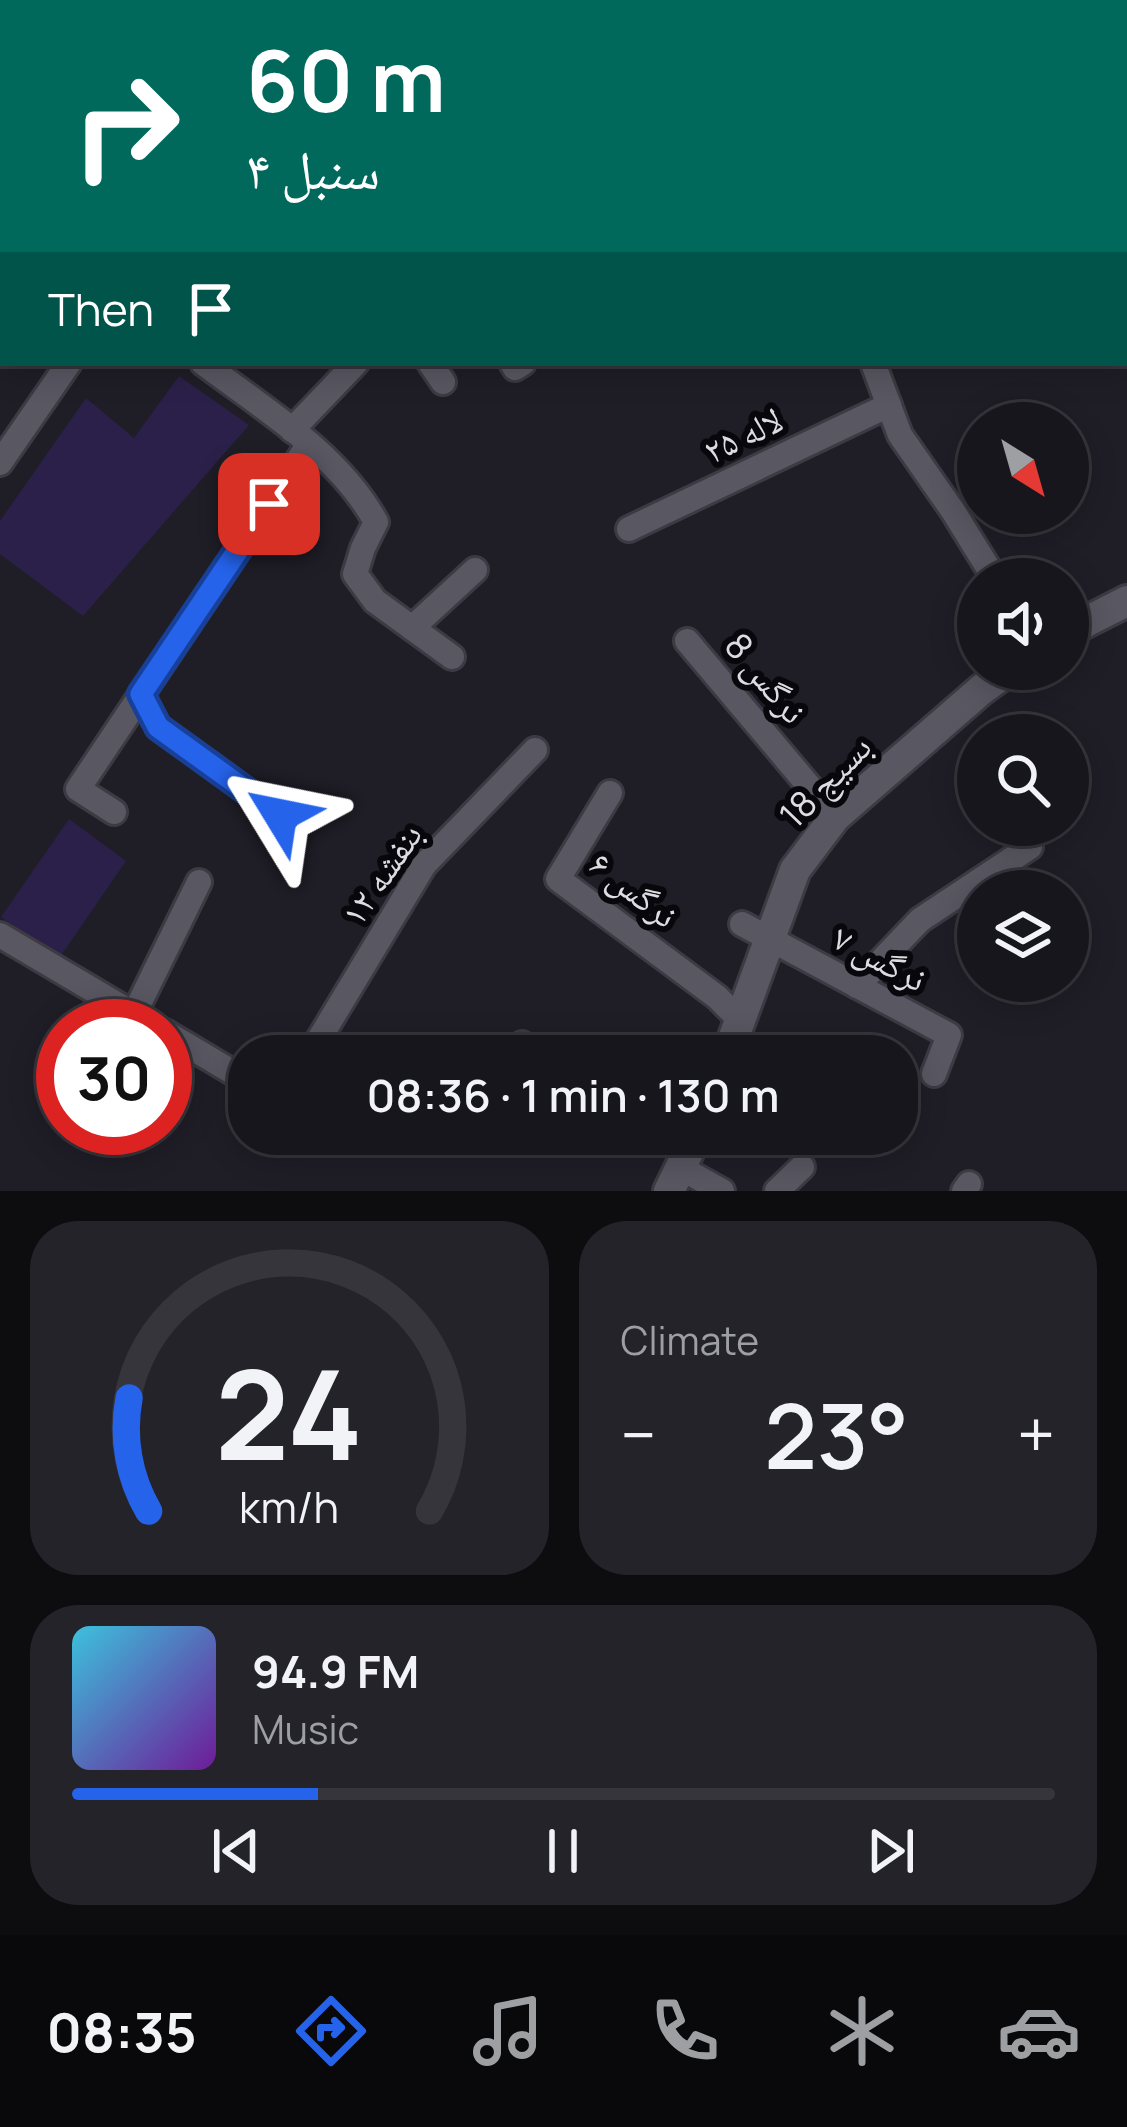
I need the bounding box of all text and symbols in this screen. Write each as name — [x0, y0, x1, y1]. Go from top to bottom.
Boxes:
text: 60 m — [246, 22, 446, 137]
icon: right — [48, 48, 204, 204]
text: سنبل ۴ — [246, 131, 380, 205]
icon: arrive — [178, 276, 244, 342]
text: Then — [48, 278, 154, 340]
street label: لاله ۲۵ — [695, 395, 790, 475]
north arrow — [957, 402, 1089, 534]
map controls — [957, 402, 1089, 1002]
pin — [218, 453, 320, 555]
icon: arrive — [236, 471, 302, 537]
button: sound — [957, 558, 1089, 690]
street label: نرگس 8 — [714, 622, 819, 733]
button: search — [957, 714, 1089, 846]
street label: بسیج 18 — [768, 723, 881, 838]
position arrow — [217, 752, 343, 878]
street label: بنفشه ۱۲ — [328, 813, 433, 935]
street label: نرگس ۶ — [580, 839, 689, 939]
button: layers — [957, 870, 1089, 1002]
street label: نرگس ۷ — [825, 913, 936, 1003]
speed limit sign: 30 — [36, 999, 192, 1155]
text: 08:36 · 1 min · 130 m — [367, 1064, 779, 1126]
text: Climate — [621, 1313, 759, 1367]
text: 24 — [215, 1327, 363, 1497]
text: 23° — [764, 1373, 909, 1496]
text: − — [621, 1389, 656, 1479]
text: + — [1017, 1389, 1055, 1479]
text: km/h — [239, 1477, 339, 1536]
text: 94.9 FM — [252, 1640, 419, 1702]
text: Music — [252, 1702, 359, 1756]
icon: previous — [203, 1818, 269, 1884]
icon: pause — [530, 1818, 596, 1884]
icon: next — [858, 1818, 924, 1884]
icon: directions — [289, 1989, 373, 2073]
icon: music — [466, 1989, 550, 2073]
icon: phone — [643, 1989, 727, 2073]
icon: climate — [820, 1989, 904, 2073]
icon: car — [997, 1989, 1081, 2073]
text: 08:35 — [46, 1994, 197, 2068]

